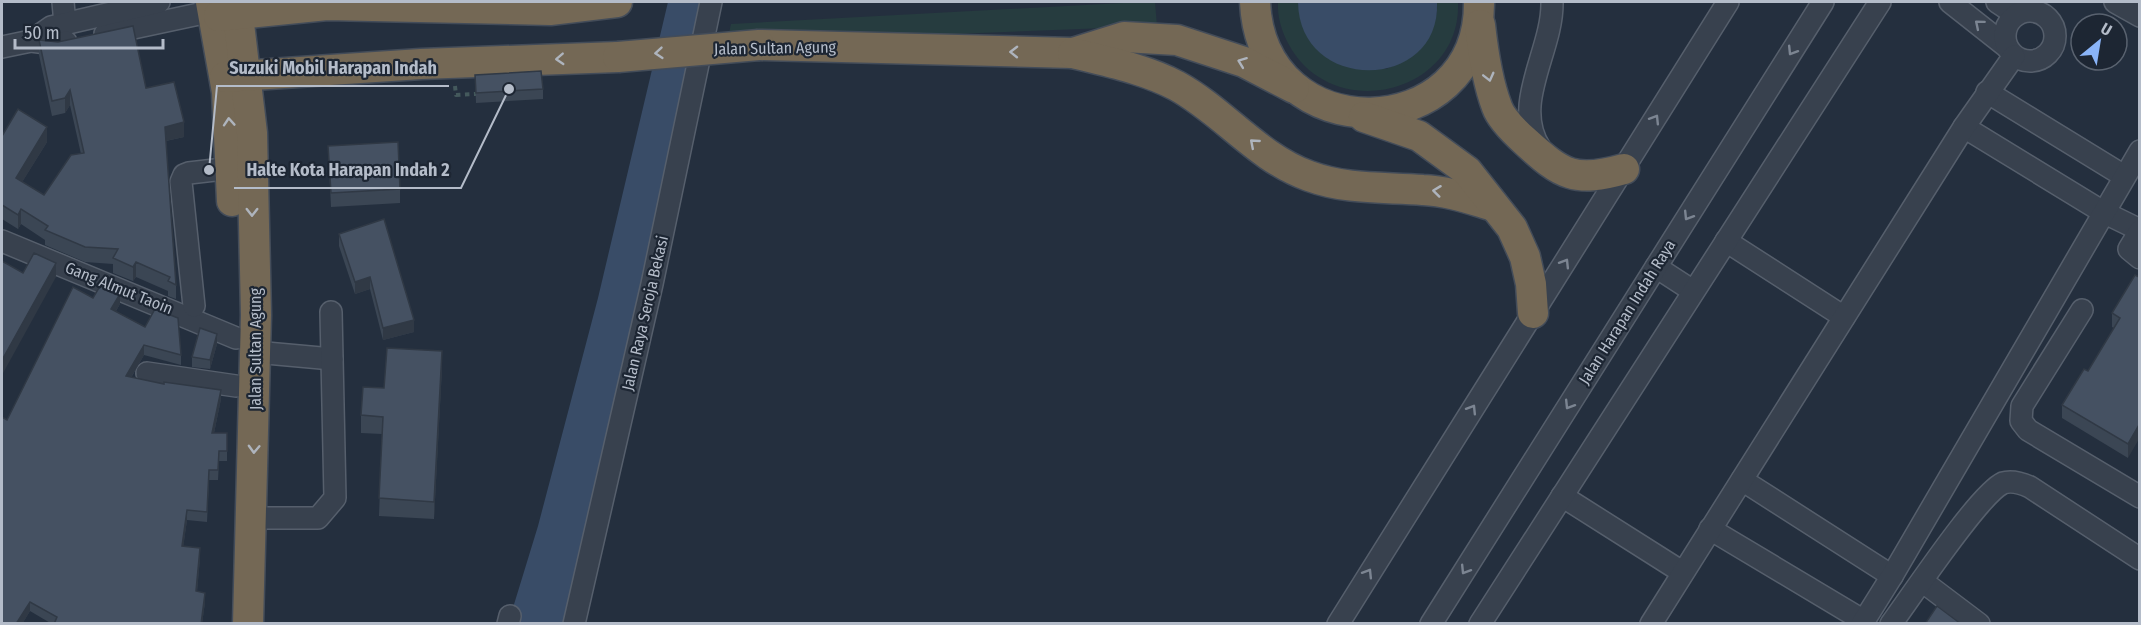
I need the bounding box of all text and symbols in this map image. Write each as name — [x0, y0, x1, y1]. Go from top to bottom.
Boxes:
scale bar — [15, 12, 164, 50]
north arrow — [2069, 12, 2129, 72]
text: U — [2097, 19, 2115, 40]
one-way arrow — [1975, 20, 1986, 31]
text: 50 m — [24, 22, 60, 44]
street label: Jalan Sultan Agung — [714, 37, 837, 59]
one-way arrow — [1788, 44, 1799, 55]
one-way arrow — [655, 46, 664, 59]
one-way arrow — [1010, 46, 1019, 58]
callout: Suzuki Mobil Harapan Indah — [217, 50, 449, 86]
one-way arrow — [555, 53, 564, 66]
text: Suzuki Mobil Harapan Indah — [229, 57, 437, 79]
one-way arrow — [1237, 57, 1248, 69]
one-way arrow — [1482, 72, 1495, 82]
one-way arrow — [1648, 115, 1660, 125]
one-way arrow — [222, 118, 235, 127]
one-way arrow — [1250, 139, 1261, 150]
callout: Halte Kota Harapan Indah 2 — [234, 152, 461, 188]
text: Halte Kota Harapan Indah 2 — [246, 159, 450, 181]
one-way arrow — [1433, 186, 1442, 198]
one-way arrow — [246, 207, 258, 216]
one-way arrow — [1684, 209, 1695, 220]
street label: Jalan Raya Seroja Bekasi — [618, 234, 672, 392]
street label: Jalan Harapan Indah Raya — [1575, 236, 1679, 388]
street label: Gang Almut Taoin — [62, 258, 176, 318]
one-way arrow — [1557, 259, 1569, 269]
street label: Jalan Sultan Agung — [246, 288, 265, 410]
one-way arrow — [1564, 399, 1576, 409]
one-way arrow — [1465, 405, 1477, 415]
one-way arrow — [248, 444, 261, 453]
one-way arrow — [1461, 563, 1472, 574]
one-way arrow — [1360, 569, 1371, 580]

